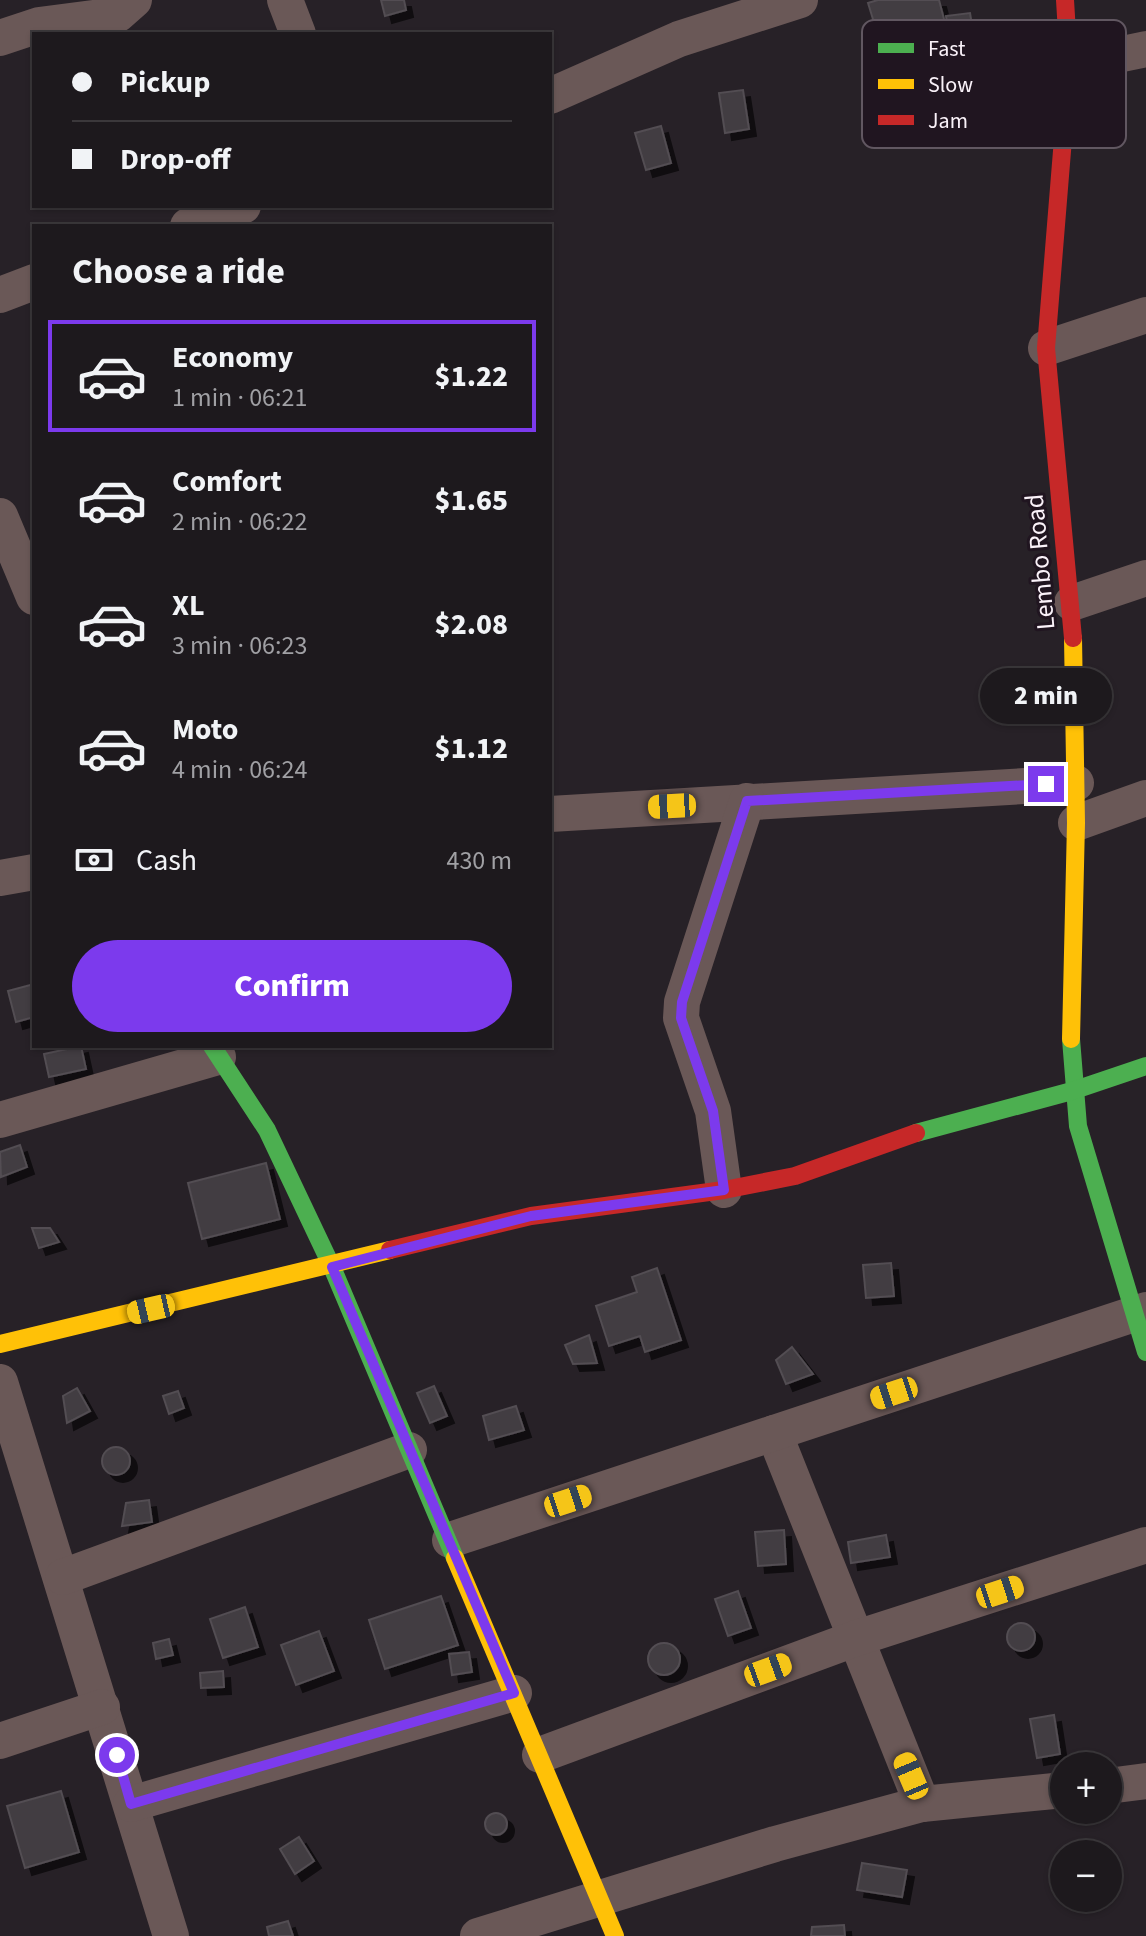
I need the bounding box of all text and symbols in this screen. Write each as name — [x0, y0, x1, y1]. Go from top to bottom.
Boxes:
legend — [862, 20, 1126, 148]
text: Fast — [928, 33, 966, 65]
text: Pickup — [120, 61, 210, 104]
text: Slow — [928, 69, 973, 101]
text: Jam — [928, 105, 968, 137]
text: Drop-off — [120, 138, 231, 181]
text: Choose a ride — [72, 246, 285, 297]
text: Economy — [172, 336, 293, 379]
icon: car — [76, 340, 148, 412]
text: $1.22 — [435, 355, 508, 398]
text: 1 min · 06:21 — [172, 379, 307, 416]
text: Comfort — [172, 460, 282, 503]
icon: car — [76, 464, 148, 536]
text: $1.65 — [435, 479, 508, 522]
street label: Lembo Road — [1016, 493, 1064, 631]
text: 2 min · 06:22 — [172, 503, 307, 540]
text: XL — [172, 584, 205, 627]
icon: car — [76, 588, 148, 660]
text: $2.08 — [435, 603, 508, 646]
text: 3 min · 06:23 — [172, 627, 307, 664]
callout: 2 min — [980, 668, 1112, 724]
text: 2 min — [1014, 677, 1078, 714]
text: Moto — [172, 708, 238, 751]
icon: car — [76, 712, 148, 784]
text: $1.12 — [435, 727, 508, 770]
text: 4 min · 06:24 — [172, 751, 307, 788]
route end — [1028, 766, 1064, 802]
car — [647, 793, 697, 819]
icon: cash — [72, 838, 116, 882]
text: Cash — [136, 839, 197, 882]
text: 430 m — [446, 842, 512, 879]
button: Confirm — [72, 940, 512, 1032]
car — [125, 1292, 177, 1326]
car — [867, 1374, 921, 1412]
car — [541, 1482, 595, 1520]
car — [973, 1573, 1027, 1611]
car — [741, 1651, 795, 1689]
route start — [99, 1737, 135, 1773]
car — [891, 1749, 931, 1803]
map controls — [1050, 1752, 1122, 1912]
button: + — [1050, 1752, 1122, 1824]
button: − — [1050, 1840, 1122, 1912]

